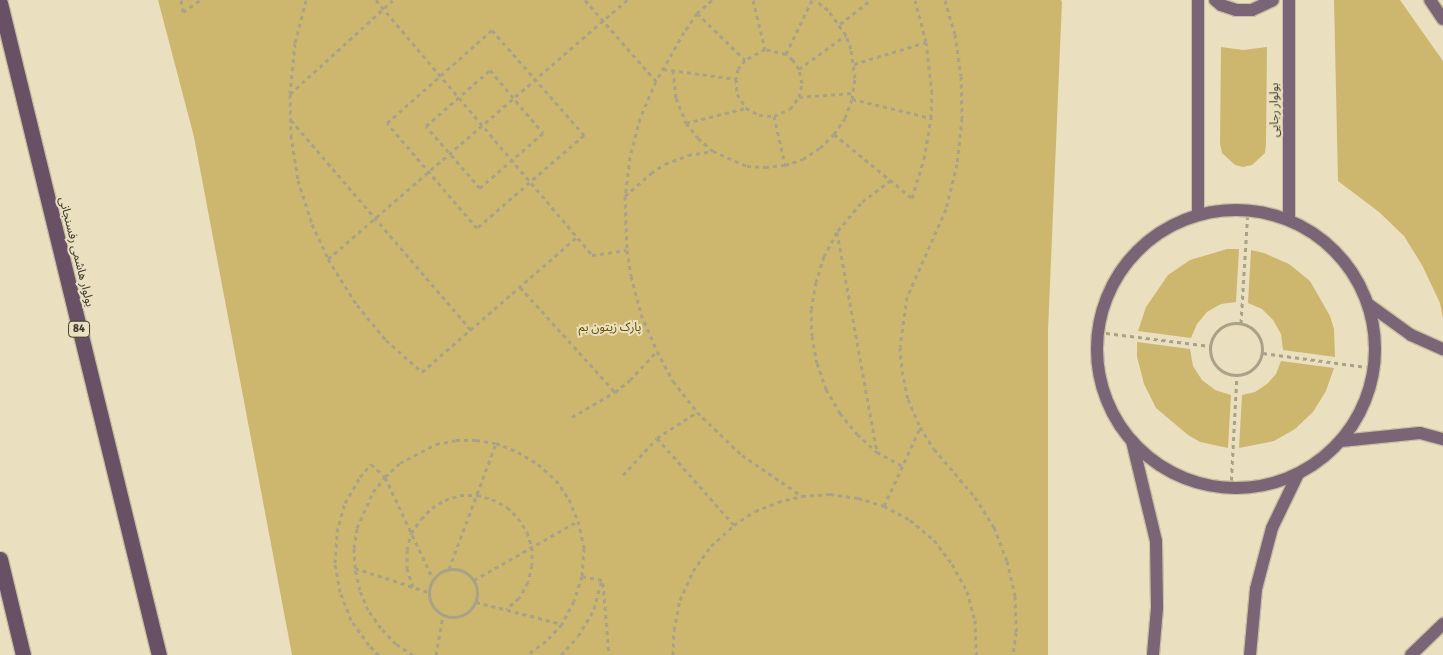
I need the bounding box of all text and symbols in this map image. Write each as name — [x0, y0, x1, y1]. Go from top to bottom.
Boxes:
street label: بولوار رجایی — [1268, 83, 1282, 137]
street label: بولوار هاشمی رفسنجانی — [55, 196, 97, 308]
road number: 84 — [68, 320, 90, 338]
park label: پارک زیتون بم — [579, 321, 641, 335]

